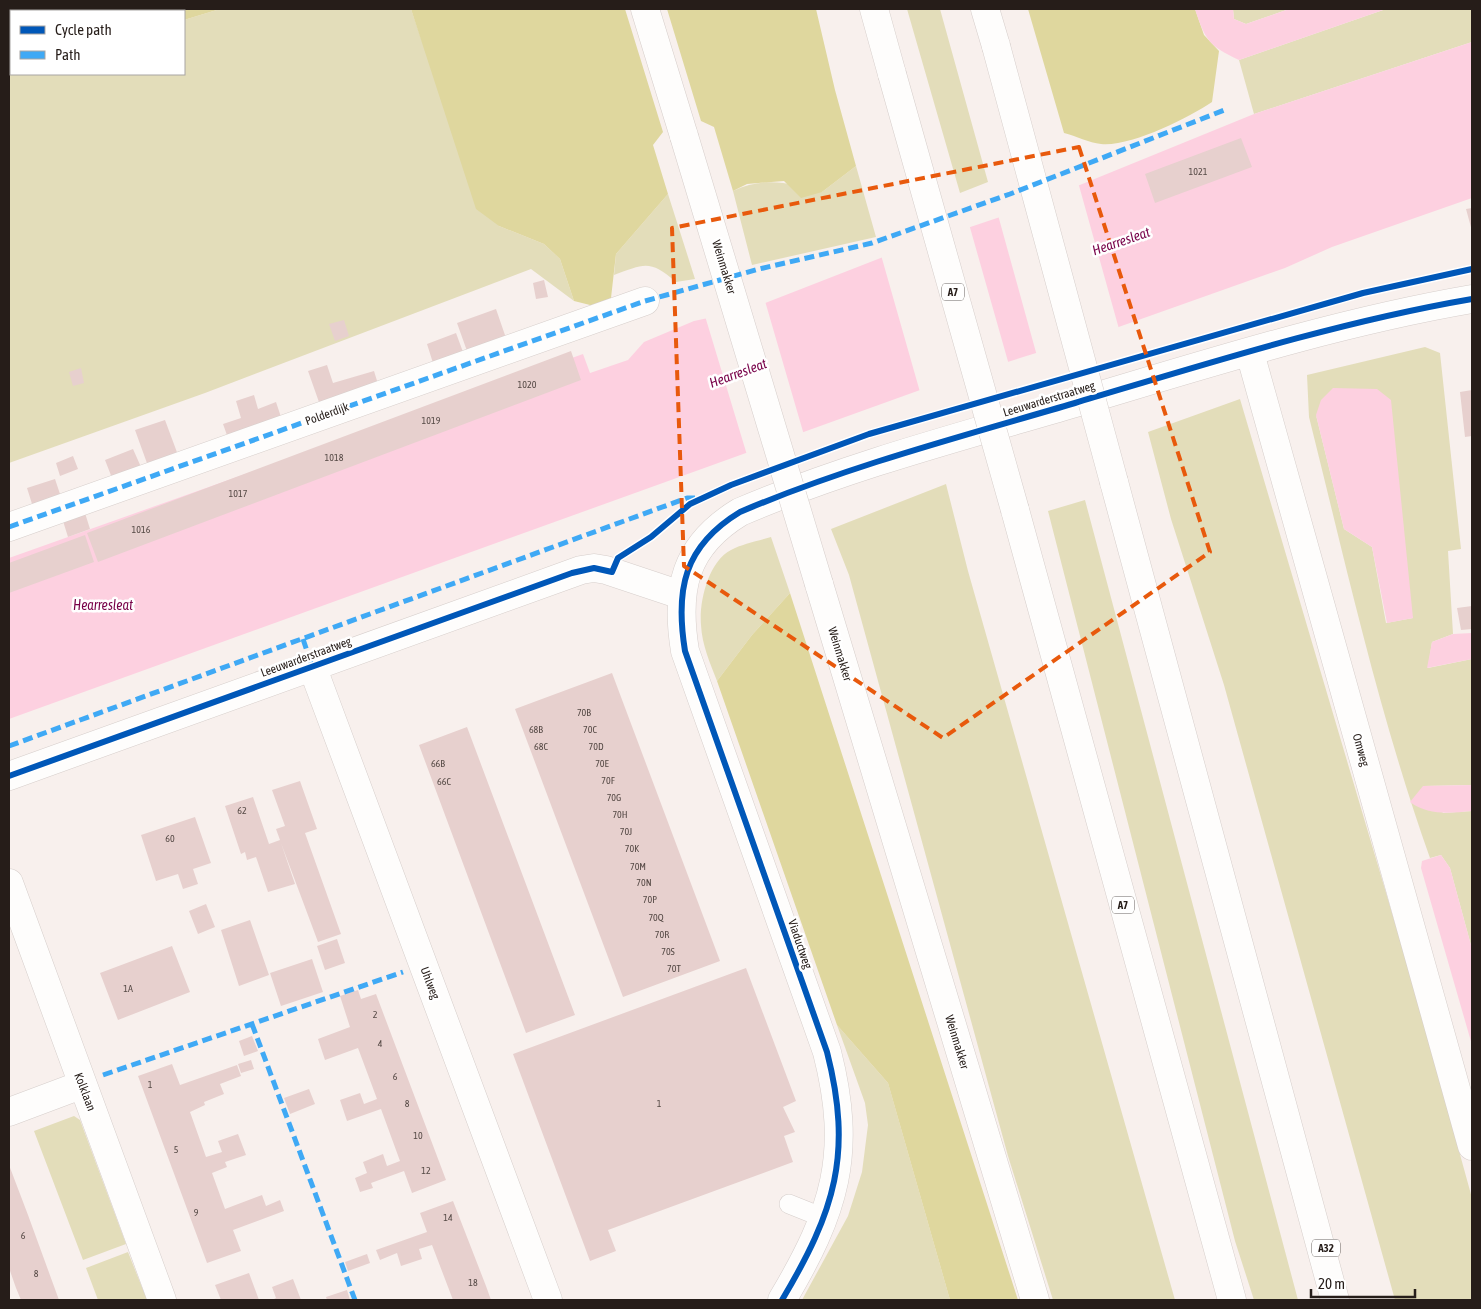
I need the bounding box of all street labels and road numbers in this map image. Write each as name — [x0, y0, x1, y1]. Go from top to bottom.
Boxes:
street label: Weinmakker — [709, 238, 739, 296]
road number: A7 — [942, 284, 964, 300]
street label: Leeuwarderstraatweg — [1001, 378, 1097, 420]
street label: Polderdijk — [303, 399, 352, 428]
street label: Weinmakker — [825, 625, 855, 683]
street label: Leeuwarderstraatweg — [259, 634, 354, 680]
street label: Omweg — [1350, 732, 1373, 769]
road number: A7 — [1112, 896, 1134, 914]
street label: Viaductweg — [785, 917, 815, 971]
street label: Uhlweg — [417, 965, 443, 1002]
street label: Weinmakker — [942, 1013, 972, 1071]
street label: Kolklaan — [71, 1071, 99, 1113]
road number: A32 — [1312, 1240, 1340, 1256]

